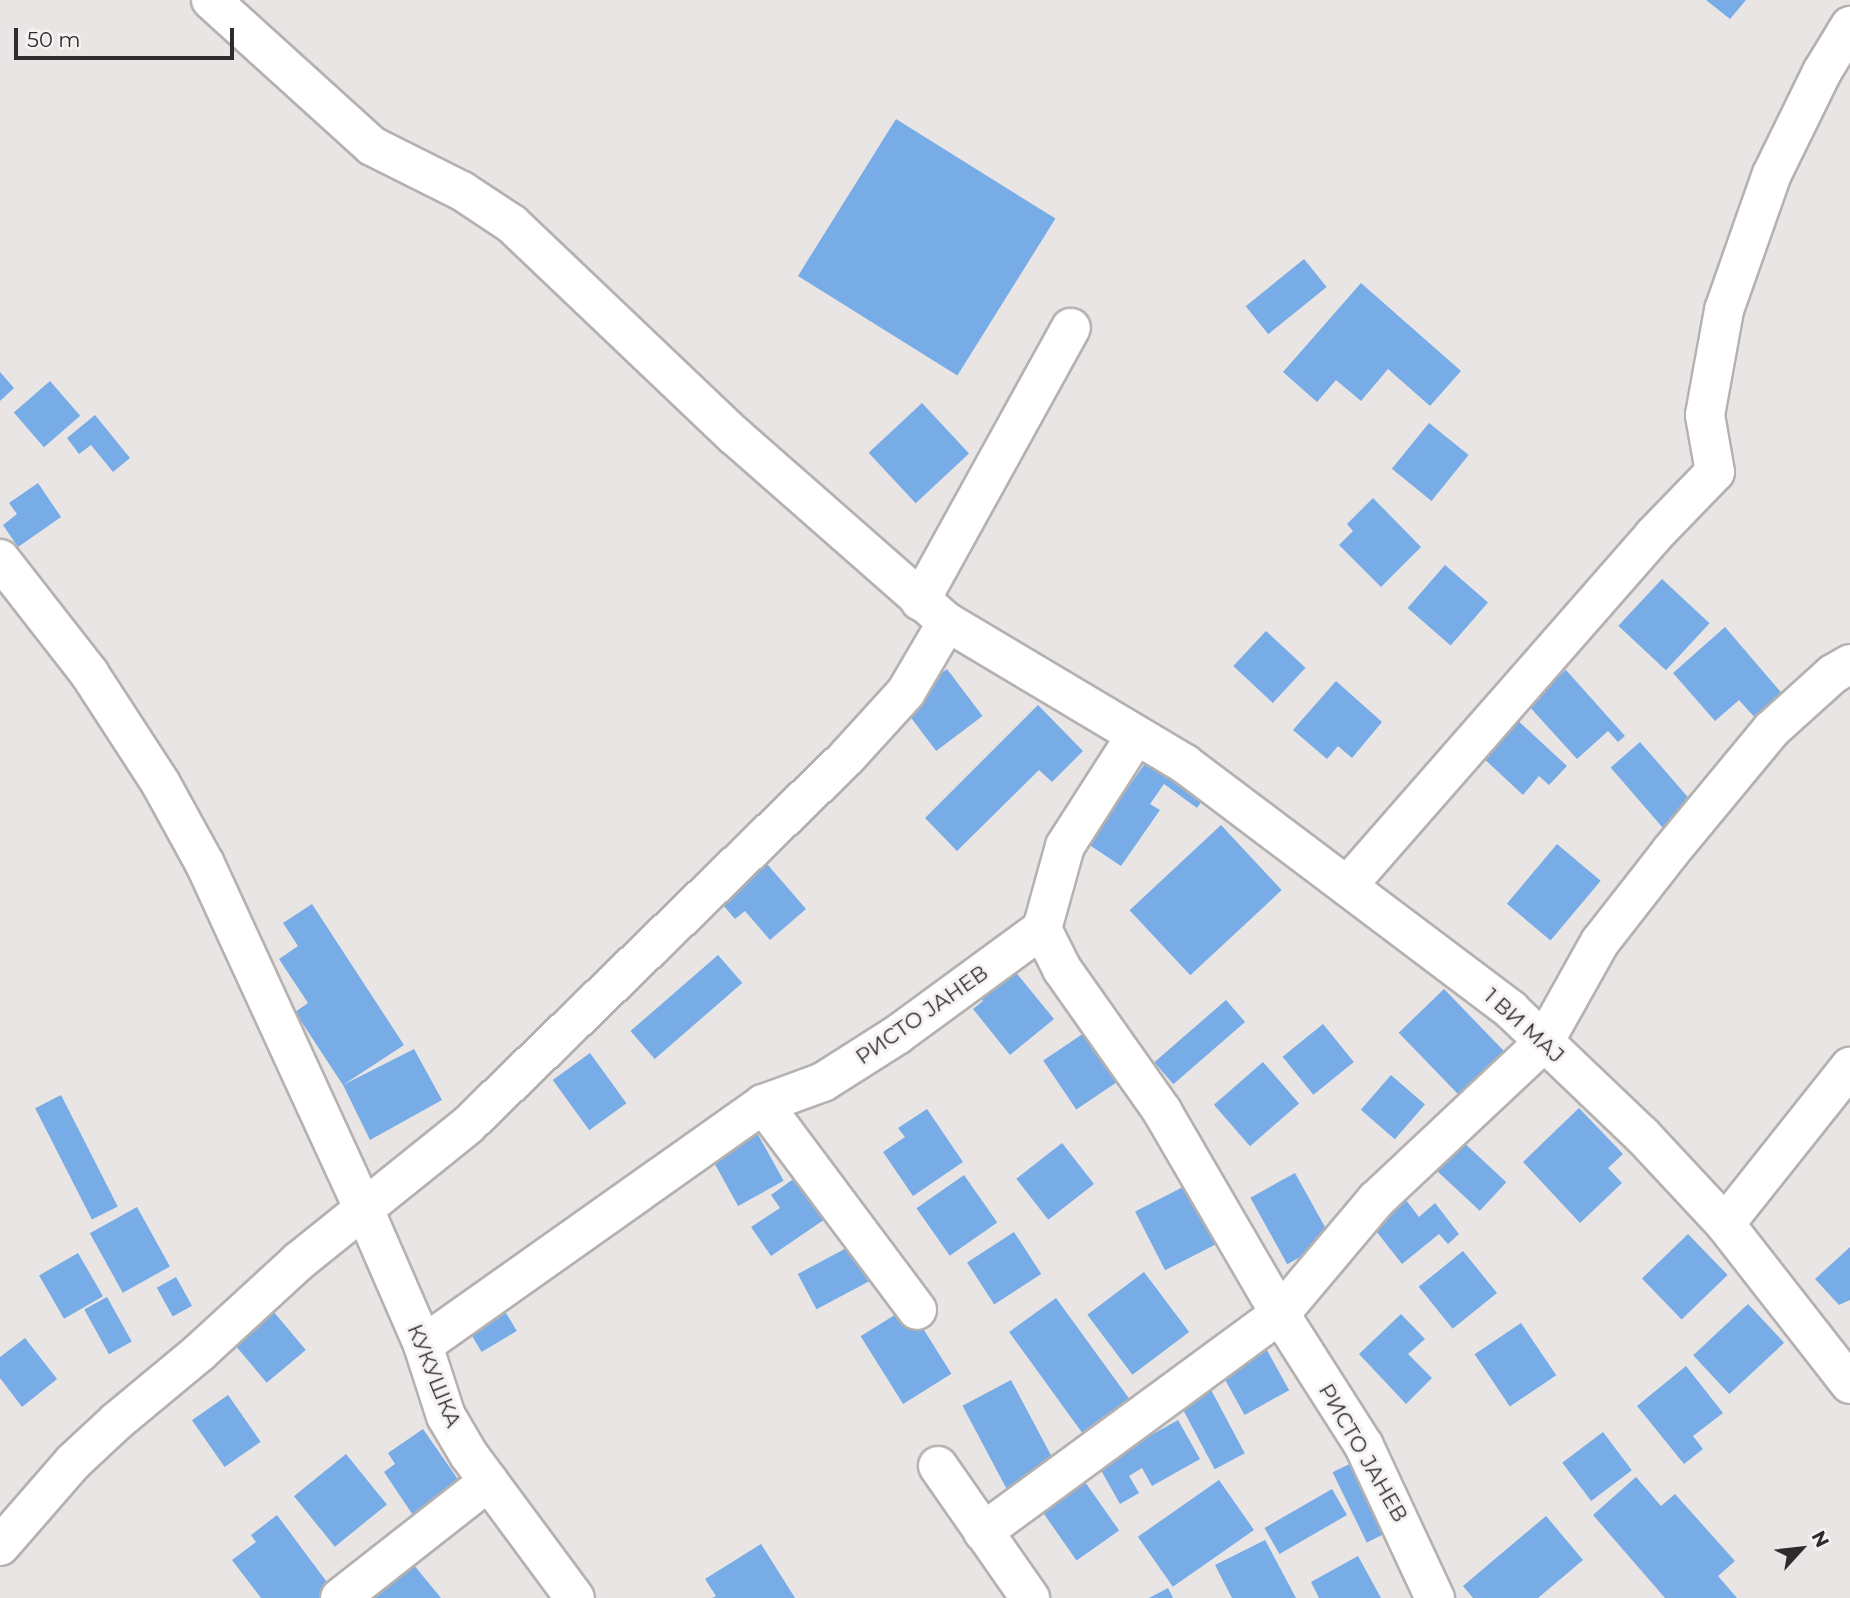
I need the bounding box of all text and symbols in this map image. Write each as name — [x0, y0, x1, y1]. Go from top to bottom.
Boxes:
scale bar — [18, 14, 238, 58]
text: 50 m — [27, 27, 81, 52]
street label: РИСТО ЈАНЕВ — [851, 960, 993, 1070]
street label: 1 ВИ МАЈ — [1479, 984, 1569, 1068]
street label: КУКУШКА — [402, 1321, 466, 1431]
street label: РИСТО ЈАНЕВ — [1313, 1379, 1413, 1527]
north arrow — [1766, 1514, 1836, 1584]
text: N — [1806, 1527, 1834, 1551]

